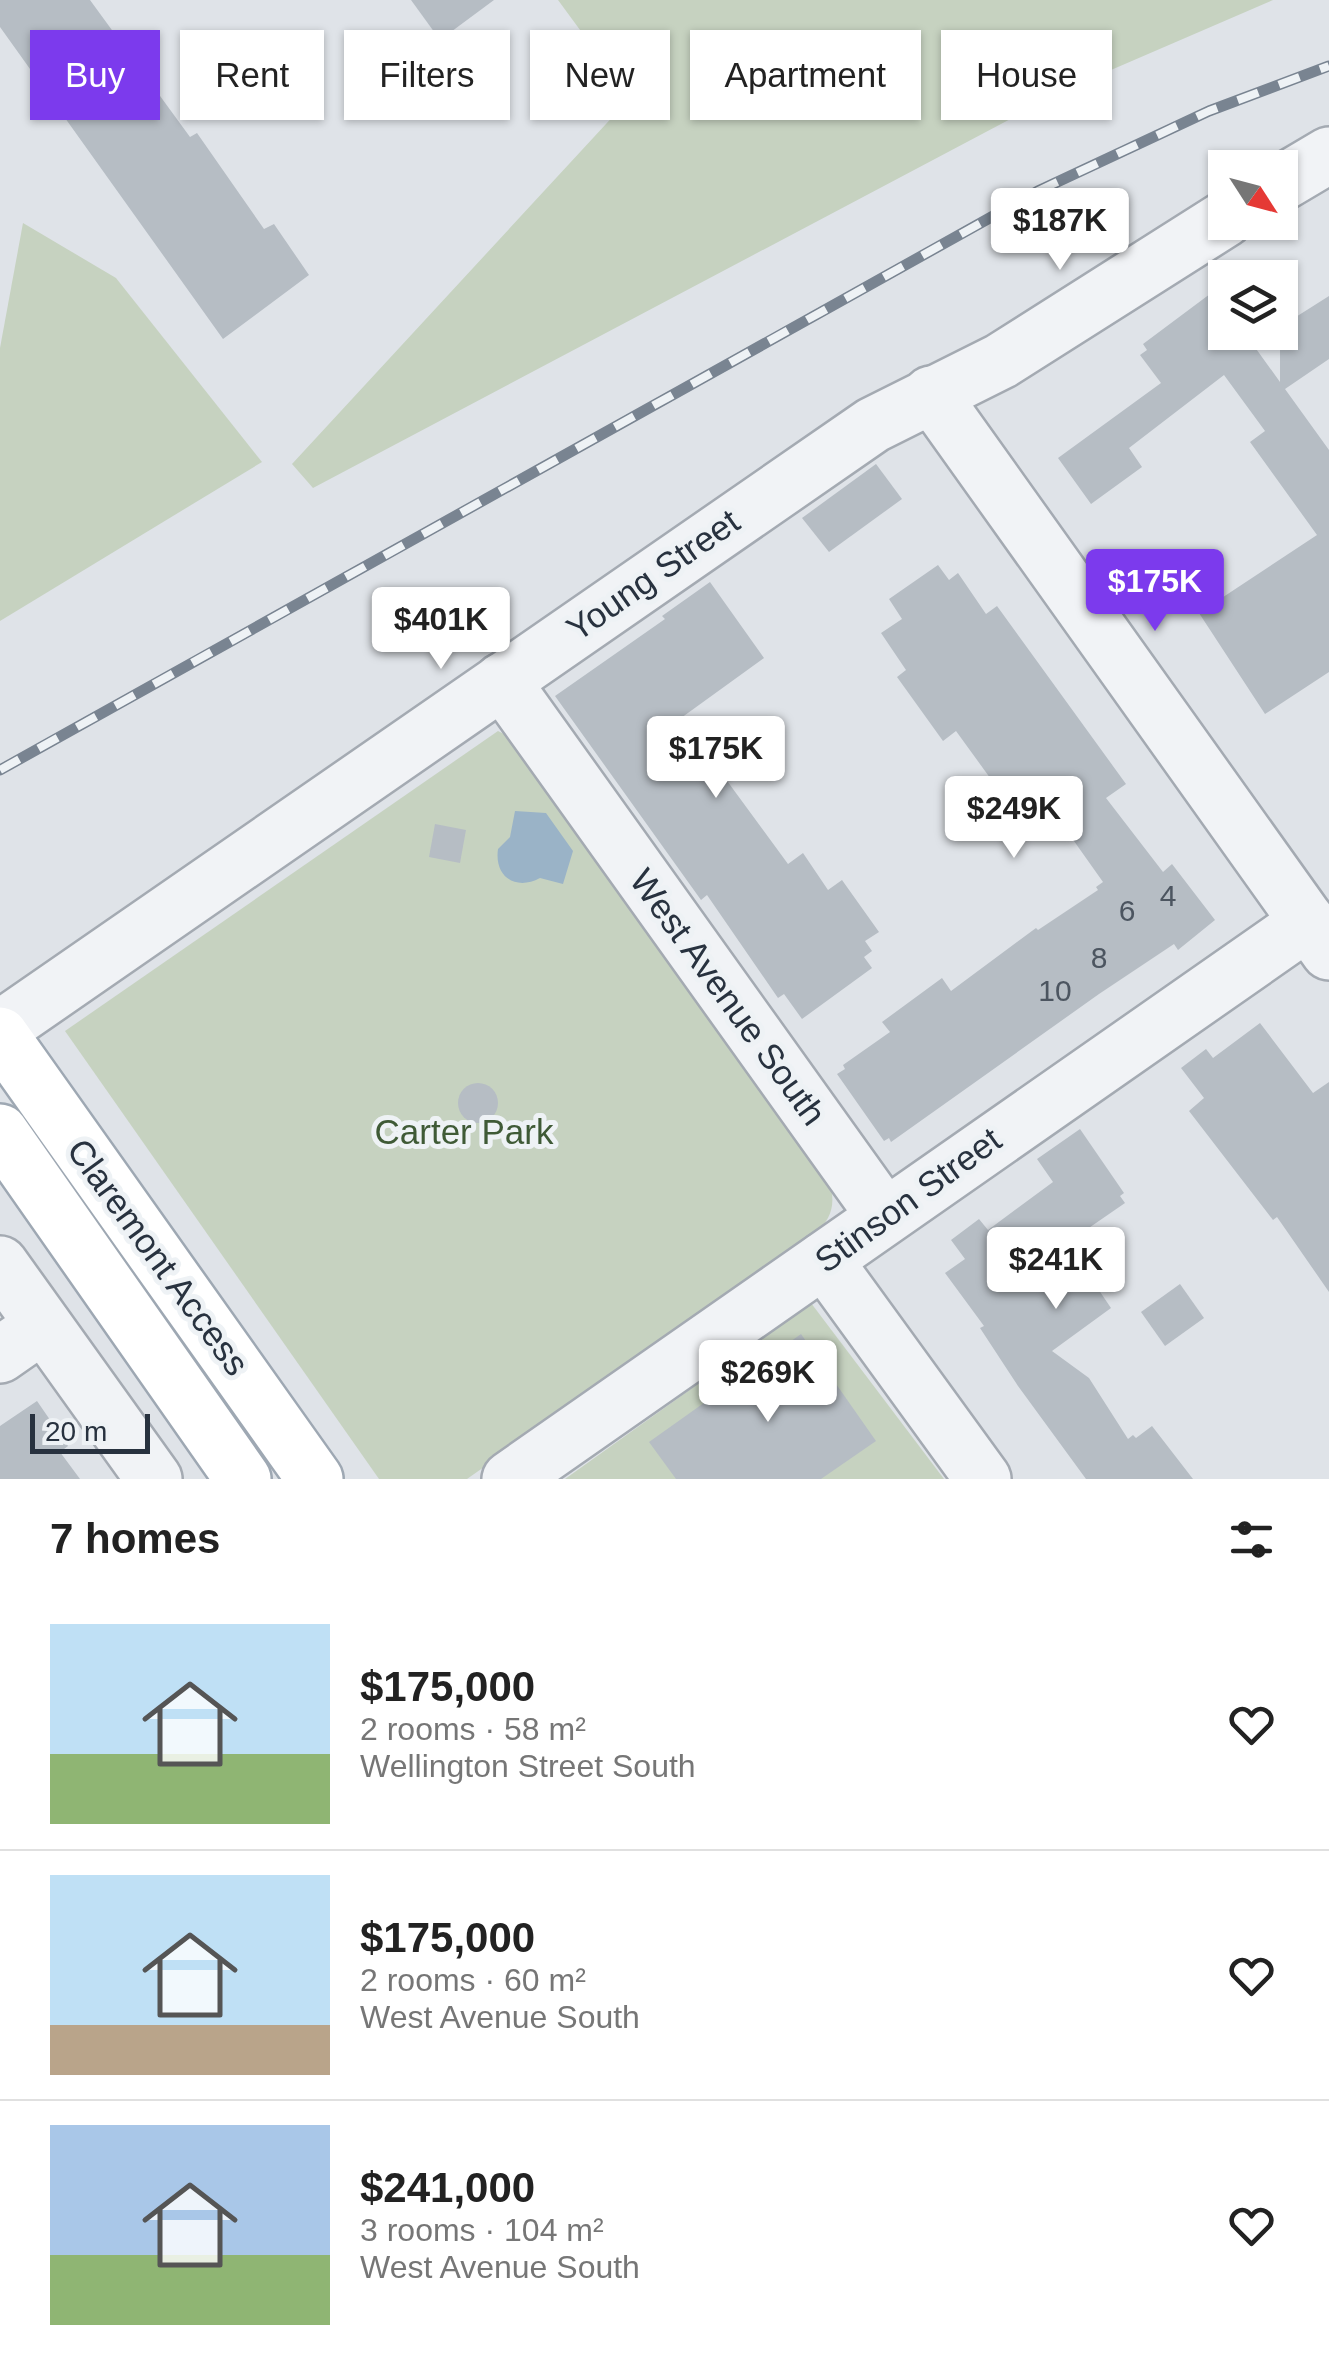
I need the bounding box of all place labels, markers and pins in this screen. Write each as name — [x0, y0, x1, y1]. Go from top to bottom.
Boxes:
pin: $187K — [990, 188, 1130, 273]
pin: $175K — [1085, 549, 1225, 634]
pin: $401K — [371, 587, 511, 672]
pin: $175K — [646, 716, 786, 801]
pin: $249K — [944, 776, 1084, 861]
pin: $241K — [986, 1227, 1126, 1312]
pin: $269K — [698, 1340, 838, 1425]

